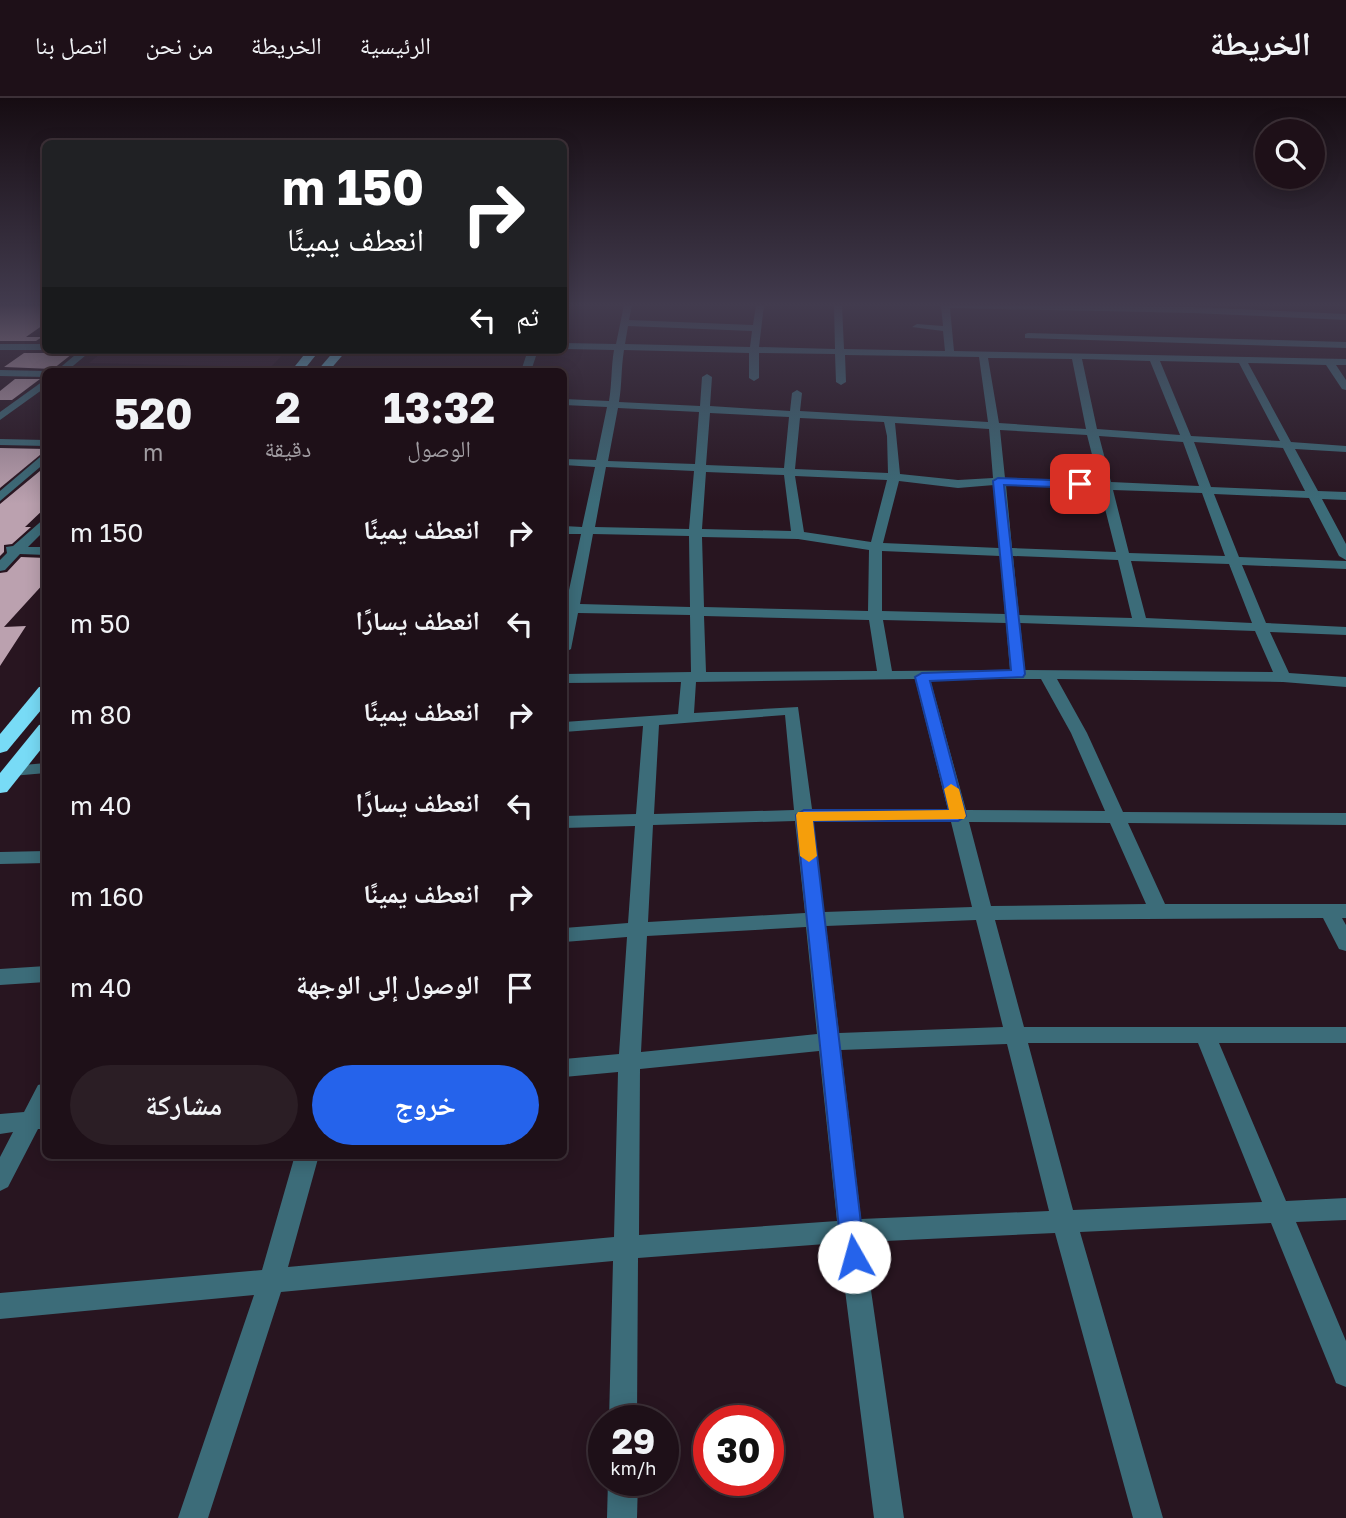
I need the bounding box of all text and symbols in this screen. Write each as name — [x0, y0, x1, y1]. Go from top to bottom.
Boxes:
text: الخريطة — [1210, 23, 1311, 62]
text: اتصل بنا — [35, 30, 107, 59]
text: من نحن — [145, 30, 213, 59]
text: الخريطة — [251, 30, 322, 59]
text: الرئيسية — [360, 30, 431, 59]
map controls — [1255, 119, 1325, 189]
button: search — [1255, 119, 1325, 189]
text: 150 m — [282, 157, 424, 216]
icon: right — [448, 168, 539, 259]
text: انعطف يمينًا — [287, 220, 424, 258]
icon: left — [464, 301, 502, 339]
text: ثم — [516, 301, 539, 332]
text: 2 — [275, 382, 301, 432]
text: 13:32 — [383, 382, 495, 432]
text: 520 — [114, 388, 192, 438]
text: دقيقة — [264, 434, 311, 462]
text: الوصول — [407, 434, 471, 462]
text: m — [143, 438, 163, 466]
pin — [1050, 454, 1110, 514]
icon: arrive — [1061, 465, 1099, 503]
text: انعطف يمينًا — [363, 514, 480, 545]
icon: right — [501, 514, 539, 552]
text: 150 m — [70, 517, 143, 548]
text: انعطف يسارًا — [356, 605, 480, 636]
icon: left — [501, 605, 539, 643]
text: 50 m — [70, 608, 131, 639]
text: انعطف يمينًا — [363, 696, 480, 727]
icon: right — [501, 696, 539, 734]
text: 80 m — [70, 699, 132, 730]
text: انعطف يسارًا — [356, 787, 480, 818]
icon: left — [501, 787, 539, 825]
text: 40 m — [70, 790, 132, 821]
text: انعطف يمينًا — [363, 878, 480, 909]
icon: right — [501, 878, 539, 916]
text: 160 m — [70, 881, 144, 912]
text: الوصول إلى الوجهة — [296, 969, 480, 1000]
icon: arrive — [501, 969, 539, 1007]
text: 40 m — [70, 972, 132, 1003]
button: مشاركة — [70, 1065, 298, 1145]
button: خروج — [312, 1065, 539, 1145]
position arrow — [817, 1220, 891, 1294]
speed limit sign: 30 — [693, 1405, 784, 1496]
text: 29 — [612, 1420, 655, 1462]
text: km/h — [611, 1457, 656, 1479]

